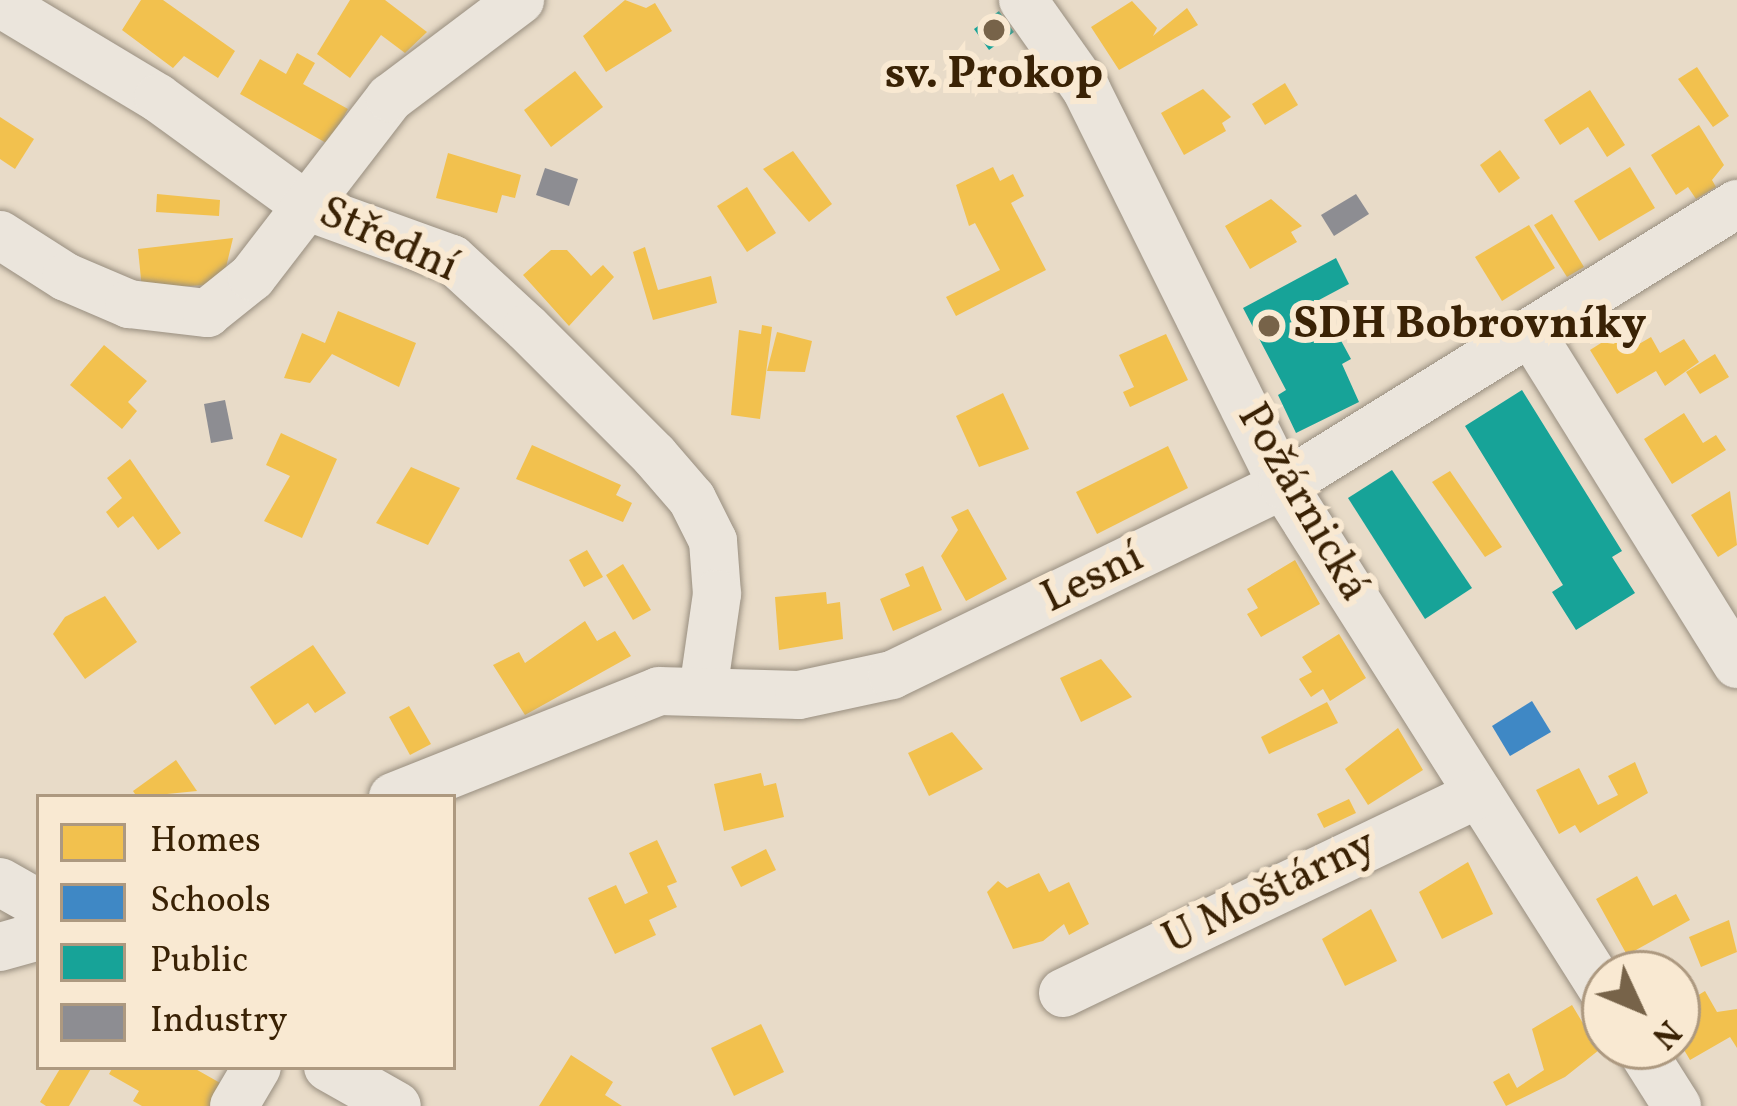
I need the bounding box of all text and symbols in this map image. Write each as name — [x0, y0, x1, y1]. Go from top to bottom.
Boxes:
marker: sv. Prokop — [981, 17, 1007, 43]
place label: sv. Prokop — [885, 49, 1103, 103]
street label: Střední — [310, 187, 466, 295]
place label: SDH Bobrovníky — [1293, 299, 1647, 353]
marker: SDH Bobrovníky — [1256, 313, 1282, 339]
street label: Požárnická — [1224, 395, 1380, 611]
street label: Lesní — [1033, 531, 1153, 627]
legend — [36, 794, 456, 1070]
text: Homes — [150, 817, 261, 867]
street label: U Moštárny — [1155, 818, 1385, 968]
text: Schools — [150, 877, 271, 927]
text: Public — [150, 937, 248, 987]
north arrow — [1581, 950, 1701, 1070]
text: Industry — [150, 997, 287, 1047]
text: N — [1640, 1008, 1690, 1058]

